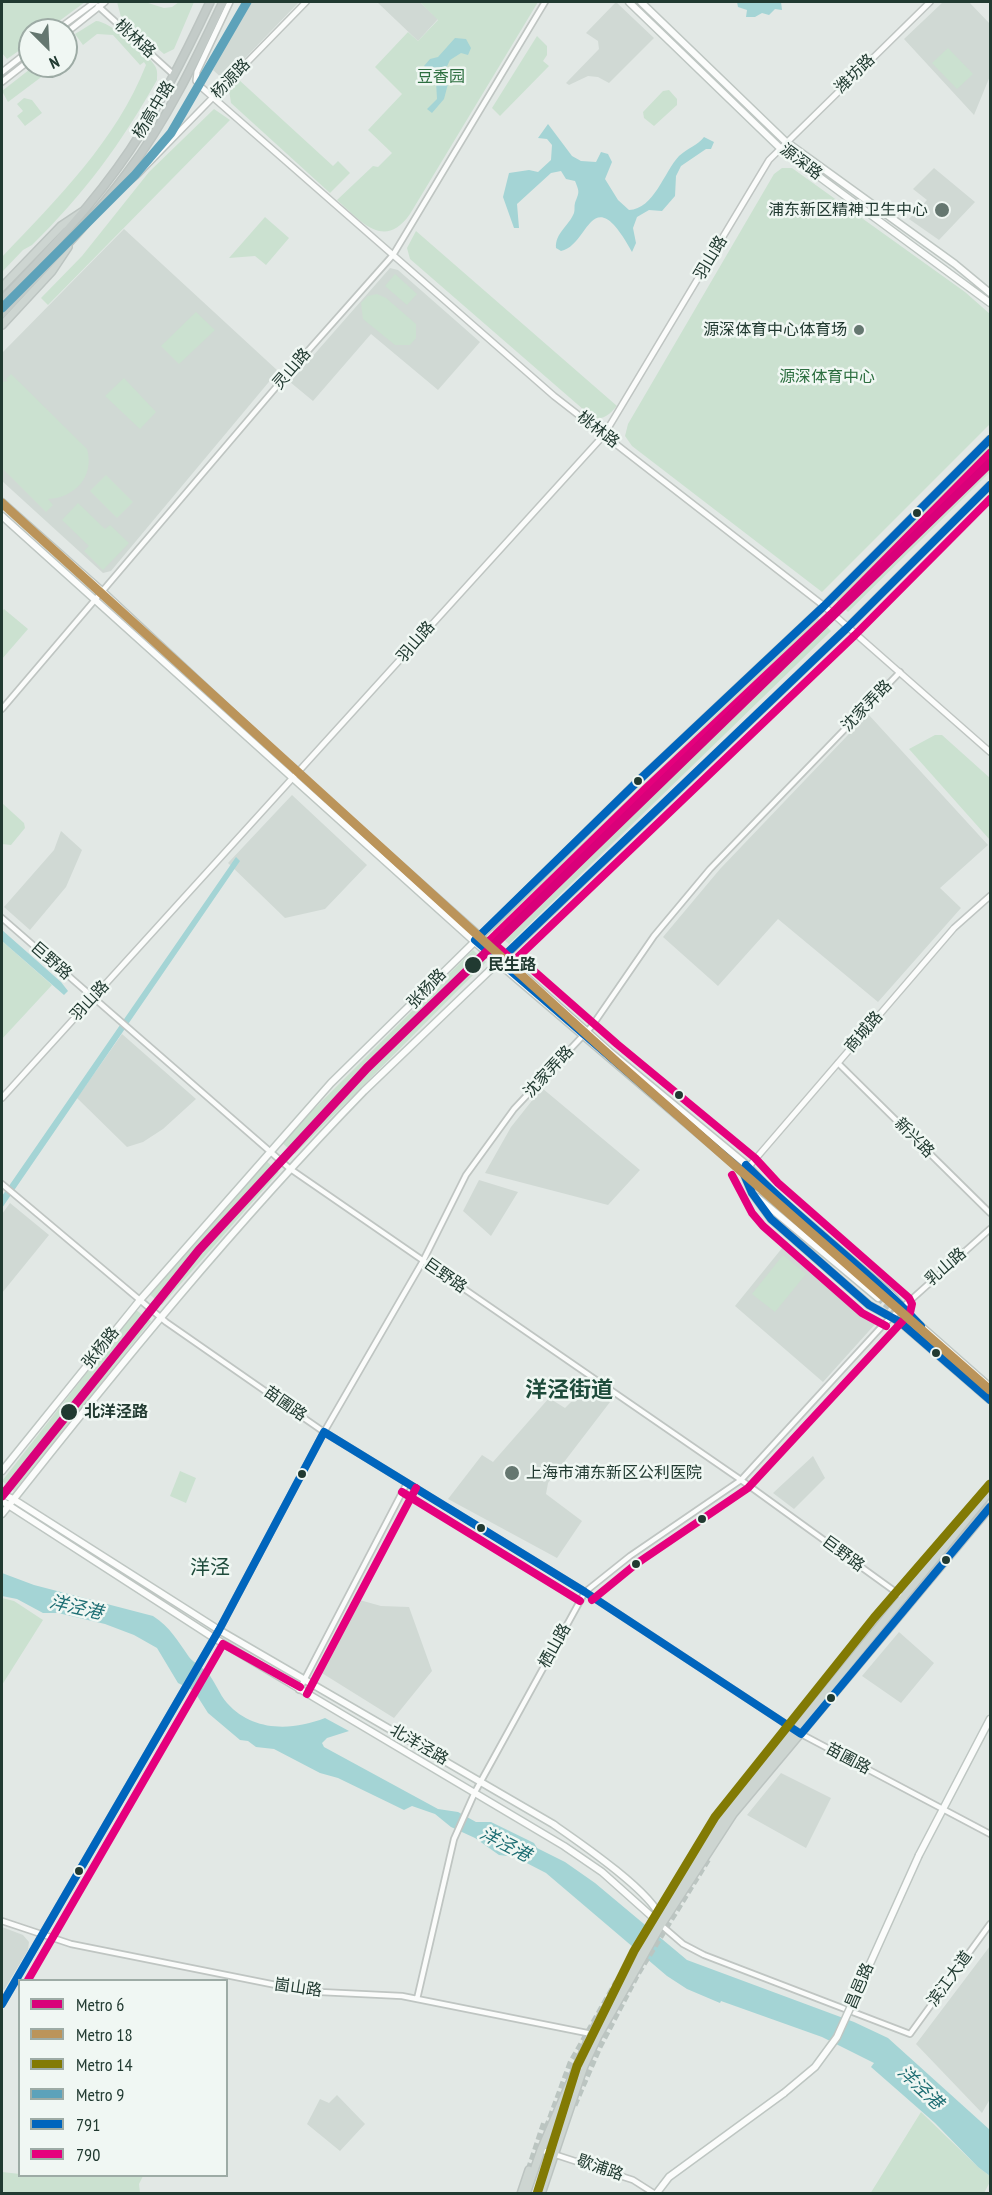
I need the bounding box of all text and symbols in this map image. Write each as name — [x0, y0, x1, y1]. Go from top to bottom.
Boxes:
street label: 桃林路 — [111, 16, 159, 62]
north arrow — [18, 18, 78, 78]
street label: 潍坊路 — [831, 50, 879, 98]
text: N — [47, 52, 63, 74]
street label: 杨源路 — [207, 55, 255, 103]
park label: 豆香园 — [417, 67, 465, 87]
street label: 杨高中路 — [129, 78, 179, 142]
street label: 源深路 — [776, 140, 826, 184]
place label: 浦东新区精神卫生中心 — [768, 200, 928, 220]
marker: 浦东新区精神卫生中心 — [933, 201, 951, 219]
street label: 羽山路 — [690, 232, 732, 284]
place label: 源深体育中心体育场 — [703, 320, 847, 340]
marker: 源深体育中心体育场 — [852, 323, 866, 337]
street label: 灵山路 — [269, 345, 315, 393]
park label: 源深体育中心 — [779, 367, 875, 387]
street label: 桃林路 — [573, 408, 623, 452]
unlabelled marker — [911, 507, 923, 519]
street label: 羽山路 — [393, 618, 439, 666]
street label: 沈家弄路 — [838, 676, 896, 736]
unlabelled marker — [632, 775, 644, 787]
street label: 巨野路 — [27, 938, 75, 984]
marker: 民生路 — [463, 955, 483, 975]
place label: 民生路 — [488, 955, 536, 975]
street label: 张杨路 — [403, 965, 451, 1013]
street label: 羽山路 — [67, 977, 113, 1025]
street label: 商城路 — [841, 1008, 887, 1056]
street label: 沈家弄路 — [520, 1042, 578, 1102]
unlabelled marker — [673, 1089, 685, 1101]
street label: 新兴路 — [890, 1114, 938, 1162]
street label: 乳山路 — [922, 1244, 970, 1290]
street label: 巨野路 — [420, 1254, 470, 1298]
street label: 张杨路 — [78, 1323, 124, 1373]
unlabelled marker — [930, 1347, 942, 1359]
district label: 洋泾街道 — [525, 1378, 613, 1404]
street label: 苗圃路 — [260, 1382, 310, 1426]
marker: 北洋泾路 — [59, 1402, 79, 1422]
place label: 北洋泾路 — [84, 1402, 148, 1422]
place label: 上海市浦东新区公利医院 — [526, 1463, 702, 1483]
marker: 上海市浦东新区公利医院 — [503, 1464, 521, 1482]
unlabelled marker — [296, 1468, 308, 1480]
unlabelled marker — [696, 1513, 708, 1525]
unlabelled marker — [475, 1522, 487, 1534]
street label: 巨野路 — [818, 1532, 868, 1576]
unlabelled marker — [940, 1554, 952, 1566]
district label: 洋泾 — [190, 1556, 230, 1580]
unlabelled marker — [630, 1558, 642, 1570]
water label: 洋泾港 — [47, 1591, 105, 1625]
street label: 栖山路 — [535, 1620, 575, 1672]
unlabelled marker — [825, 1692, 837, 1704]
street label: 北洋泾路 — [386, 1721, 452, 1769]
street label: 苗圃路 — [822, 1739, 874, 1779]
water label: 洋泾港 — [476, 1823, 534, 1867]
unlabelled marker — [73, 1865, 85, 1877]
street label: 滨江大道 — [923, 1947, 977, 2011]
street label: 昌邑路 — [842, 1960, 878, 2012]
street label: 崮山路 — [273, 1975, 323, 2001]
legend — [18, 1979, 228, 2177]
text: Metro 6 — [76, 1993, 124, 2016]
text: Metro 18 — [76, 2023, 133, 2046]
text: Metro 14 — [76, 2053, 133, 2076]
water label: 洋泾港 — [893, 2062, 947, 2114]
text: Metro 9 — [76, 2083, 124, 2106]
text: 791 — [76, 2113, 100, 2136]
text: 790 — [76, 2143, 100, 2166]
street label: 歇浦路 — [574, 2151, 626, 2185]

